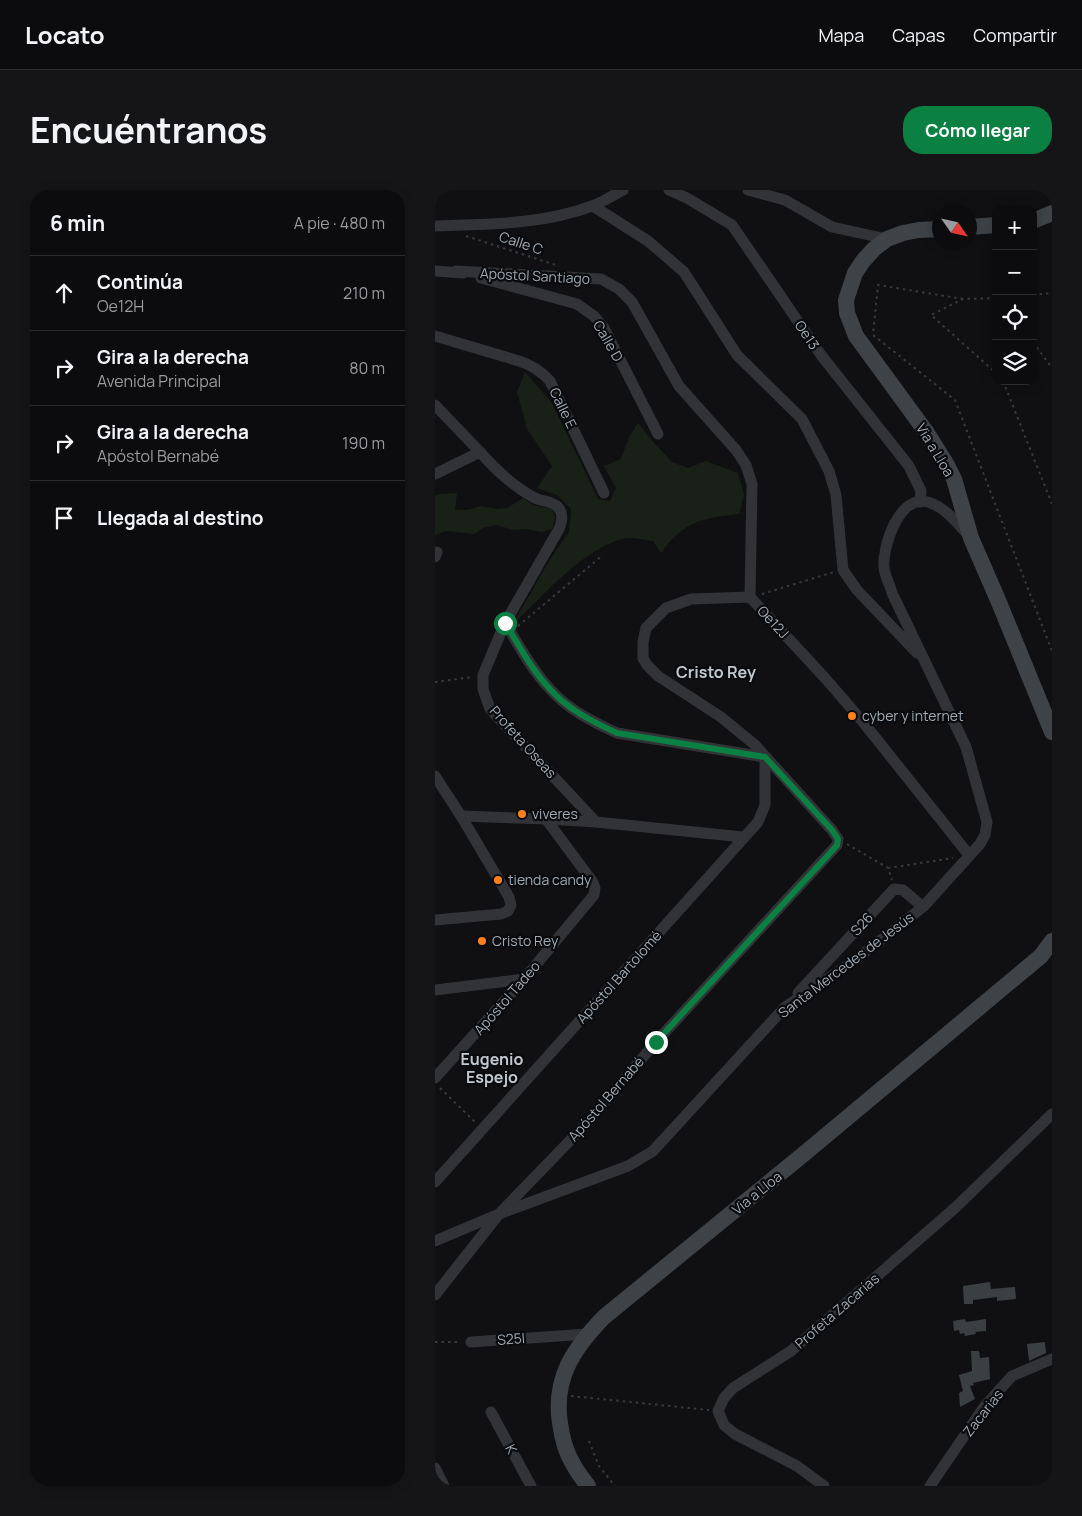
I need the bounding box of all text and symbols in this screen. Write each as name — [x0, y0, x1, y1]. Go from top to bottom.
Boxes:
text: Locato — [25, 18, 105, 51]
text: Mapa — [818, 23, 864, 47]
text: Capas — [892, 23, 945, 47]
text: Compartir — [973, 23, 1057, 47]
text: Encuéntranos — [30, 106, 267, 154]
button: Cómo llegar — [903, 106, 1052, 154]
north arrow — [932, 205, 977, 250]
map controls — [992, 205, 1037, 385]
button: + — [992, 205, 1037, 250]
text: 6 min — [50, 209, 105, 237]
text: A pie · 480 m — [294, 212, 385, 234]
street label: Calle C — [497, 226, 546, 259]
button: − — [992, 250, 1037, 295]
street label: Apóstol Santiago — [479, 263, 591, 288]
text: Continúa — [97, 269, 183, 295]
icon: ahead — [50, 279, 78, 307]
text: 210 m — [343, 282, 385, 304]
text: Oe12H — [97, 295, 144, 317]
button: locate — [992, 295, 1037, 340]
street label: Oe13 — [791, 316, 824, 353]
street label: Calle D — [589, 317, 628, 365]
button: layers — [992, 340, 1037, 385]
text: Gira a la derecha — [97, 344, 249, 370]
icon: right — [50, 354, 78, 382]
text: 80 m — [349, 357, 385, 379]
text: Avenida Principal — [97, 370, 221, 392]
street label: Calle E — [545, 384, 581, 431]
text: Gira a la derecha — [97, 419, 249, 445]
street label: Via a Lloa — [912, 420, 959, 480]
icon: right — [50, 429, 78, 457]
text: 190 m — [342, 432, 385, 454]
text: Apóstol Bernabé — [97, 445, 219, 467]
icon: arrive — [50, 504, 78, 532]
text: Llegada al destino — [97, 505, 264, 531]
street label: Oe12J — [753, 601, 793, 642]
route start — [494, 612, 517, 635]
district label: Cristo Rey — [676, 661, 756, 683]
street label: Profeta Oseas — [486, 701, 561, 782]
place label: cyber y internet — [862, 706, 964, 725]
marker: cyber y internet — [846, 710, 858, 722]
place label: viveres — [532, 804, 578, 823]
marker: viveres — [516, 808, 528, 820]
place label: tienda candy — [508, 870, 592, 889]
marker: tienda candy — [492, 874, 504, 886]
street label: Santa Mercedes de Jesús — [774, 907, 917, 1022]
street label: S26 — [846, 908, 877, 939]
street label: Apóstol Bartolomé — [572, 926, 666, 1027]
place label: Cristo Rey — [492, 931, 559, 950]
marker: Cristo Rey — [476, 935, 488, 947]
street label: Apóstol Tadeo — [469, 957, 544, 1039]
route end — [645, 1031, 668, 1054]
district label: Eugenio Espejo — [461, 1048, 524, 1088]
street label: Apóstol Bernabé — [563, 1052, 648, 1145]
street label: Via a Lloa — [728, 1167, 786, 1219]
street label: Profeta Zacarías — [790, 1269, 883, 1353]
street label: S25I — [496, 1328, 526, 1349]
street label: Zacarias — [958, 1385, 1007, 1440]
street label: K — [501, 1441, 522, 1458]

